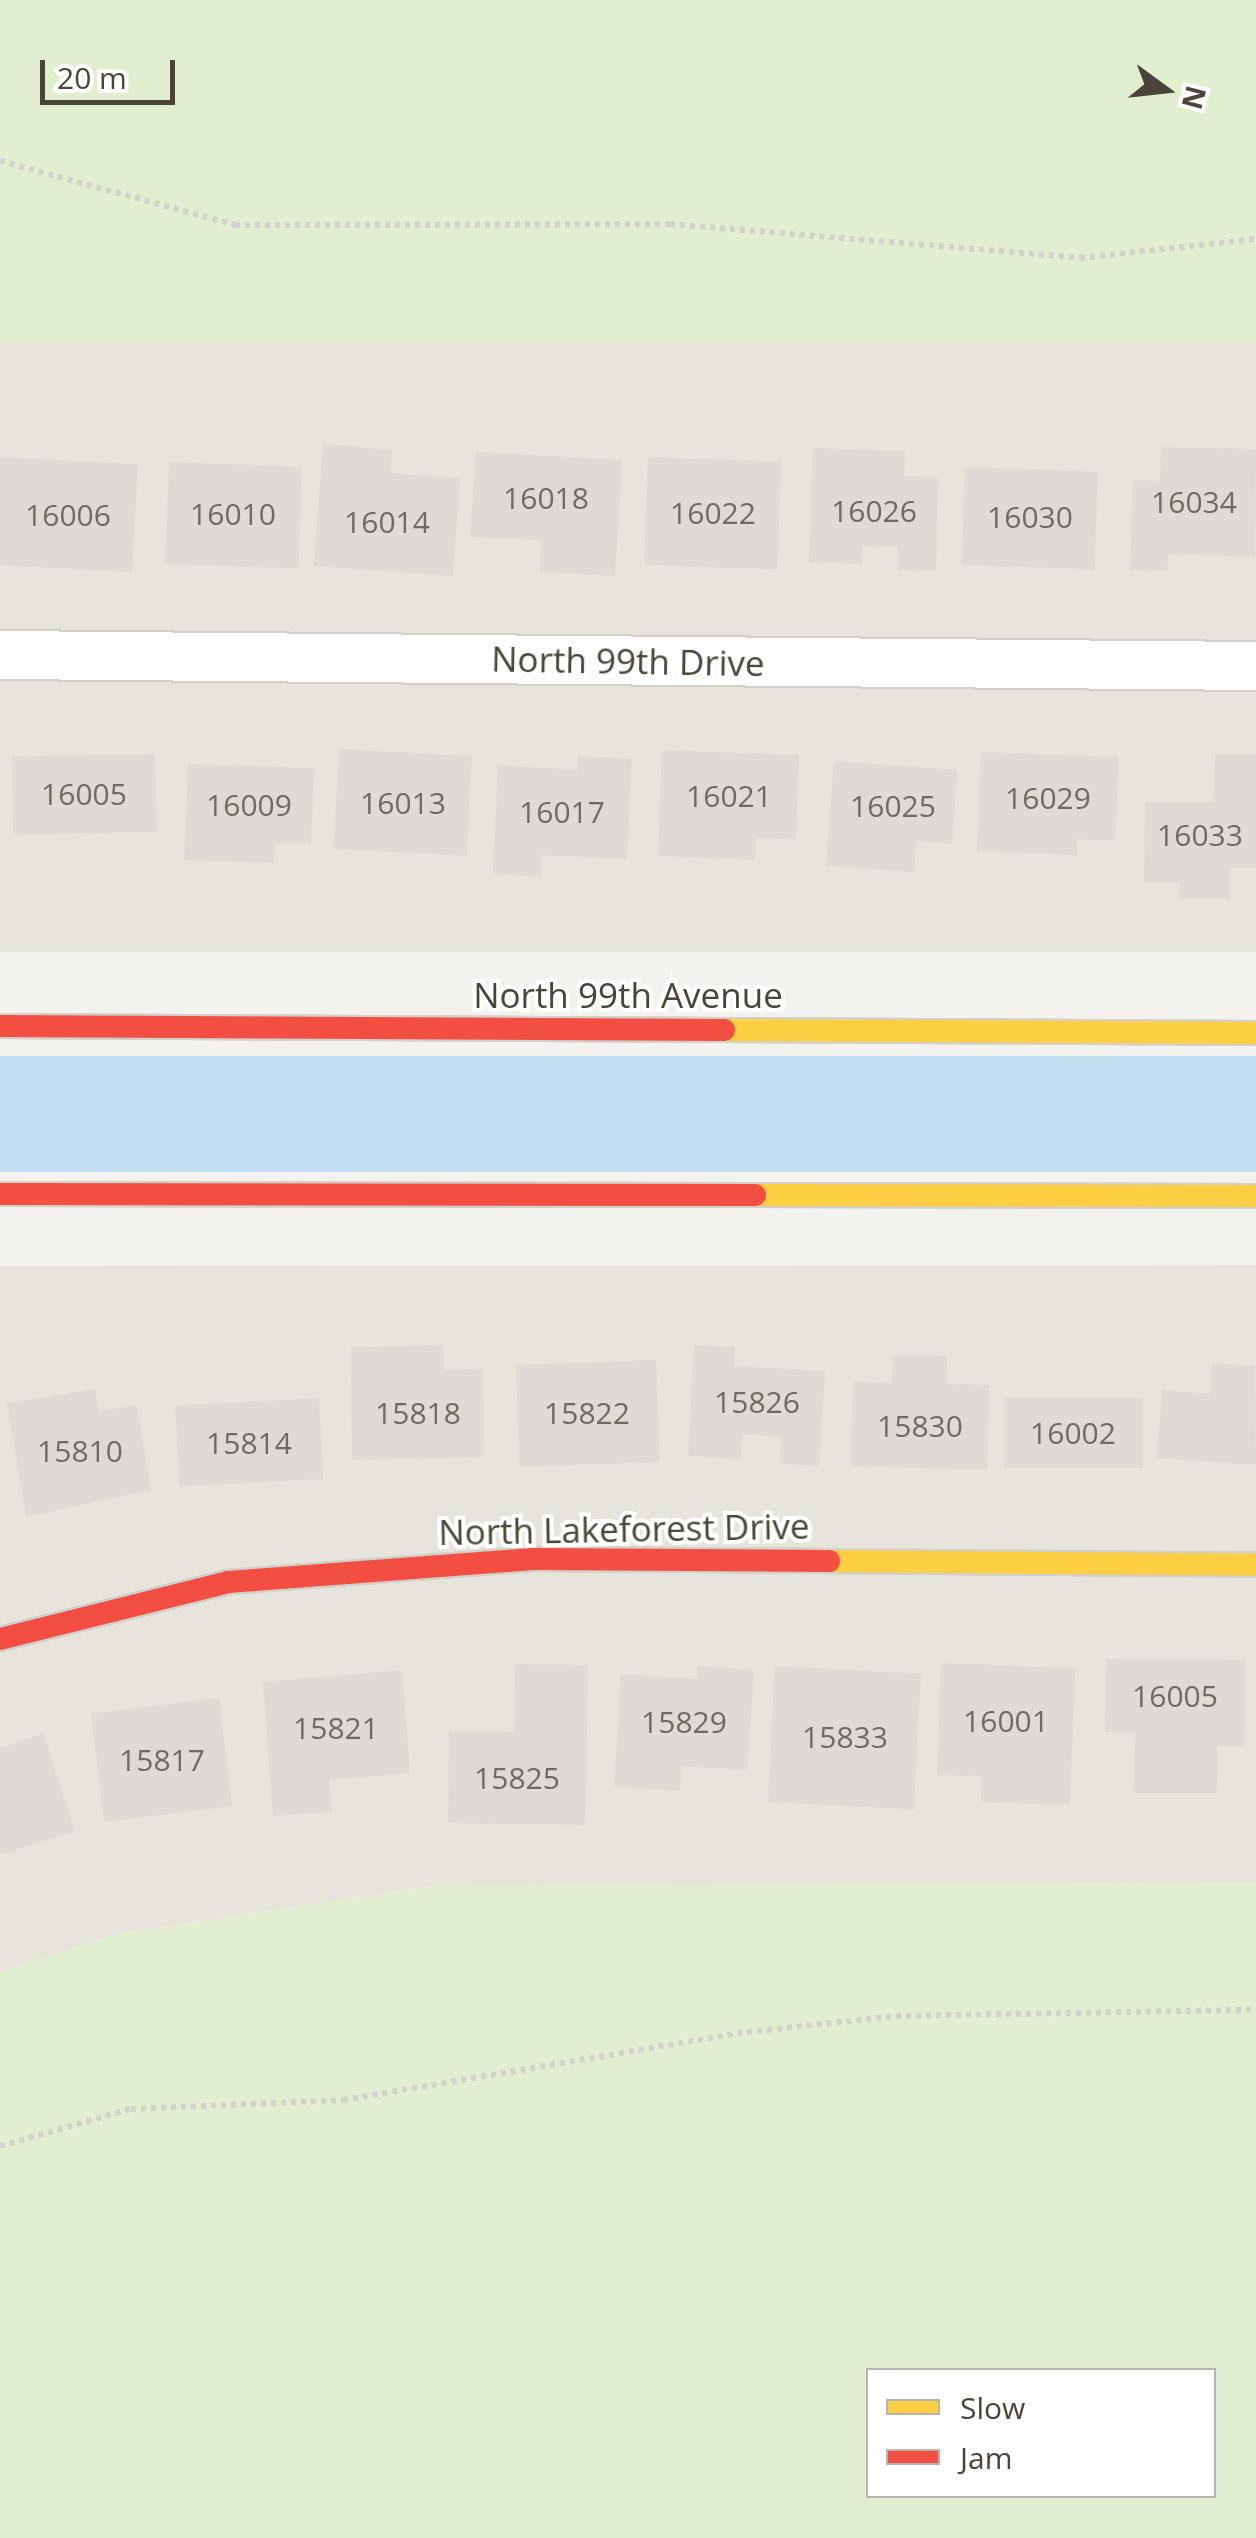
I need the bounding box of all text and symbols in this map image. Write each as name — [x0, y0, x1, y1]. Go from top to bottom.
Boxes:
scale bar — [45, 40, 180, 102]
north arrow — [1116, 40, 1216, 140]
text: 20 m — [57, 57, 127, 98]
text: N — [1174, 82, 1216, 114]
house number: 16018 — [503, 480, 589, 516]
house number: 16034 — [1151, 484, 1237, 520]
house number: 16026 — [831, 493, 917, 529]
house number: 16022 — [670, 495, 756, 531]
house number: 16010 — [190, 496, 276, 532]
house number: 16006 — [25, 497, 111, 533]
house number: 16030 — [987, 499, 1073, 535]
house number: 16014 — [344, 504, 430, 540]
street label: North 99th Drive — [491, 638, 765, 684]
house number: 16005 — [41, 776, 127, 812]
house number: 16021 — [686, 778, 772, 814]
house number: 16029 — [1005, 780, 1091, 816]
house number: 16013 — [360, 785, 446, 821]
house number: 16009 — [206, 787, 292, 823]
house number: 16025 — [850, 788, 936, 824]
house number: 16017 — [519, 794, 605, 830]
house number: 16033 — [1157, 817, 1243, 853]
street label: North 99th Avenue — [473, 974, 783, 1016]
house number: 15826 — [714, 1384, 800, 1420]
house number: 15818 — [375, 1395, 461, 1431]
house number: 15822 — [544, 1395, 630, 1431]
house number: 15830 — [877, 1408, 963, 1444]
house number: 16002 — [1030, 1415, 1116, 1451]
house number: 15814 — [206, 1425, 292, 1461]
house number: 15810 — [37, 1433, 123, 1469]
street label: North Lakeforest Drive — [438, 1505, 810, 1553]
house number: 16005 — [1132, 1678, 1218, 1714]
house number: 16001 — [963, 1703, 1049, 1739]
house number: 15829 — [641, 1704, 727, 1740]
house number: 15821 — [293, 1710, 379, 1746]
house number: 15833 — [802, 1719, 888, 1755]
house number: 15817 — [119, 1742, 205, 1778]
house number: 15825 — [474, 1760, 560, 1796]
legend — [866, 2368, 1216, 2498]
text: Slow — [960, 2387, 1025, 2428]
text: Jam — [960, 2437, 1013, 2478]

